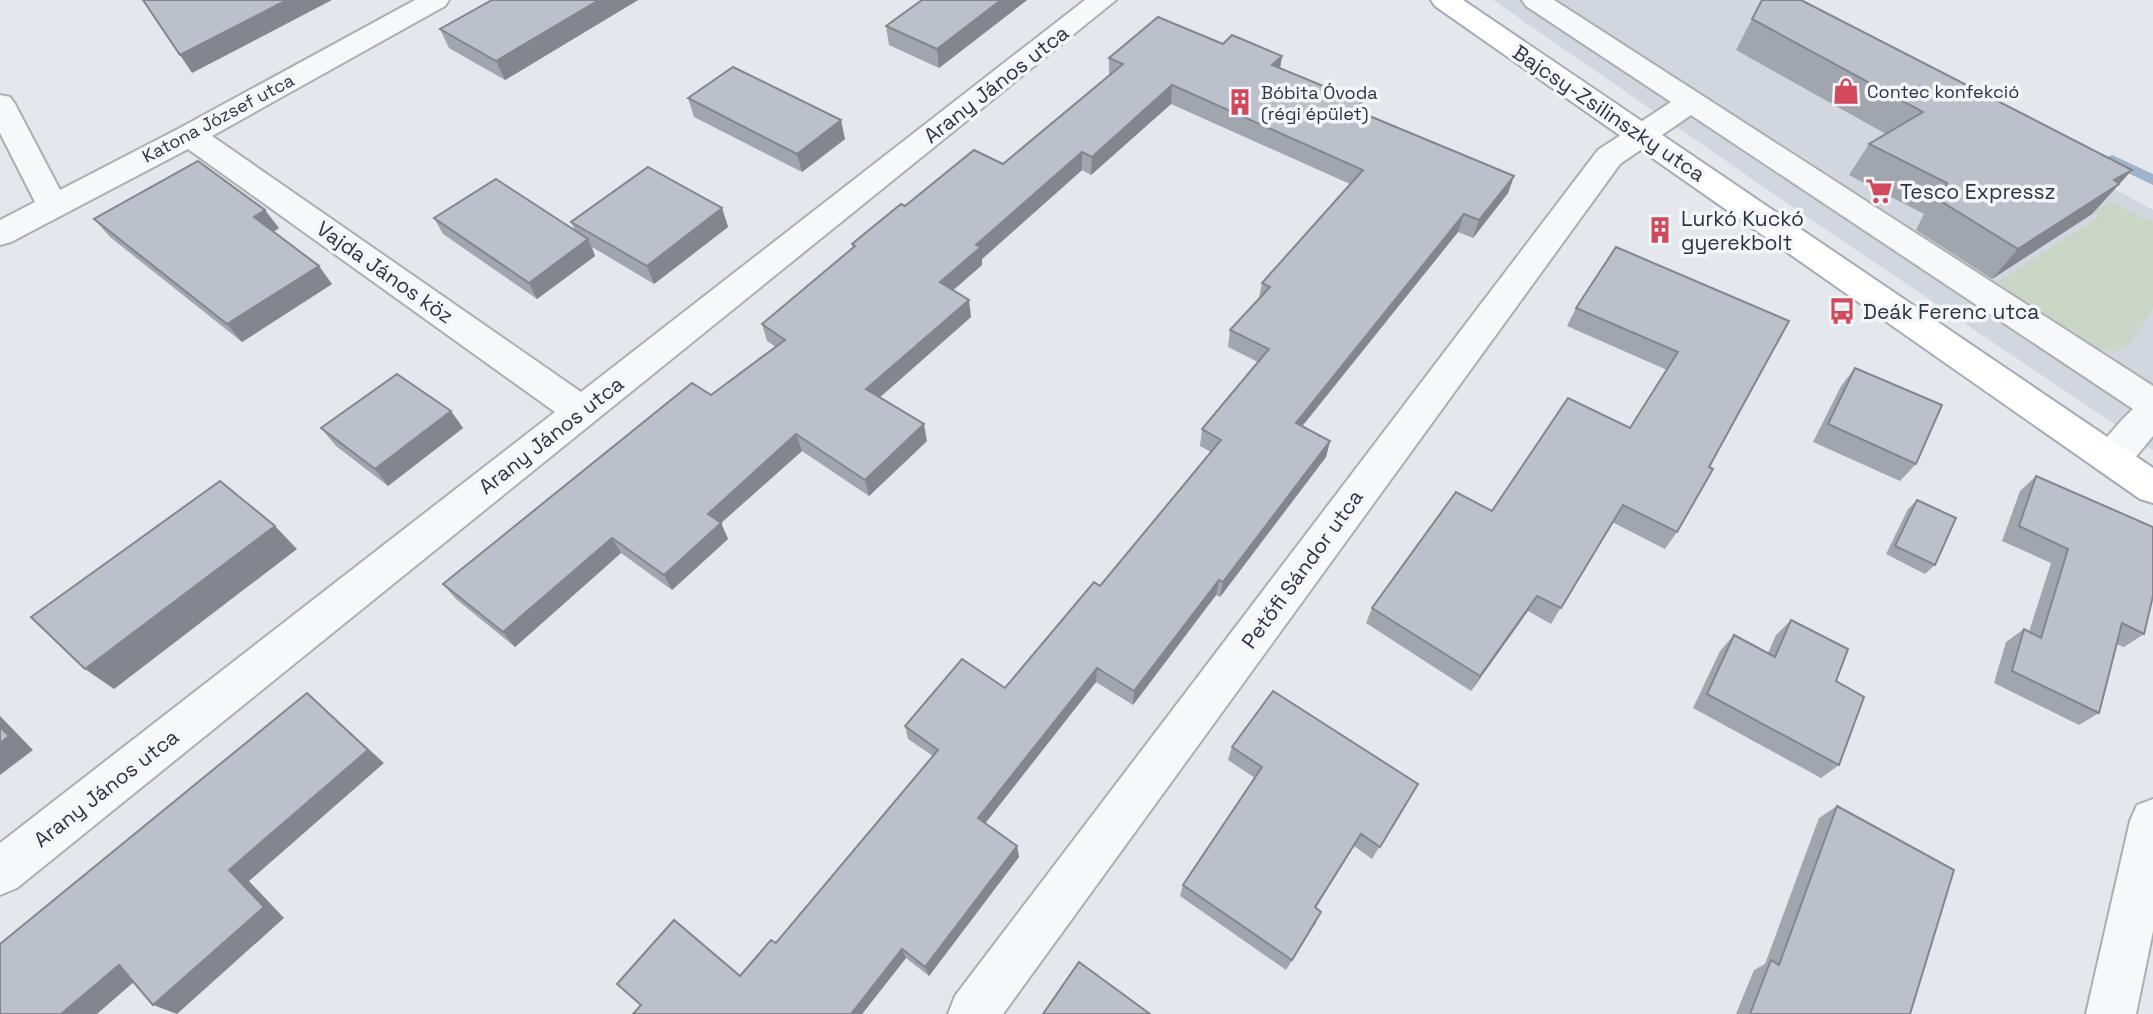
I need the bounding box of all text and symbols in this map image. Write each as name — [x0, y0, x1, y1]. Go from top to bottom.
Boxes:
street label: Arany János utca — [918, 19, 1074, 149]
street label: Bajcsy-Zsilinszky utca — [1508, 39, 1710, 187]
street label: Katona József utca — [138, 68, 298, 168]
shop icon: Contec konfekció — [1831, 76, 1861, 106]
place label: Contec konfekció — [1867, 80, 2019, 103]
place label: Bóbita Óvoda (régi épület) — [1261, 81, 1378, 125]
building icon: Bóbita Óvoda (régi épület) — [1225, 87, 1255, 117]
supermarket icon: Tesco Expressz — [1864, 176, 1894, 206]
place label: Tesco Expressz — [1900, 178, 2056, 205]
place label: Lurkó Kuckó gyerekbolt — [1681, 205, 1804, 256]
street label: Vajda János köz — [311, 215, 459, 329]
building icon: Lurkó Kuckó gyerekbolt — [1645, 215, 1675, 245]
bus stop icon: Deák Ferenc utca — [1827, 296, 1857, 326]
place label: Deák Ferenc utca — [1863, 298, 2039, 325]
street label: Arany János utca — [473, 370, 629, 500]
street label: Petőfi Sándor utca — [1235, 484, 1369, 654]
street label: Arany János utca — [28, 723, 184, 853]

